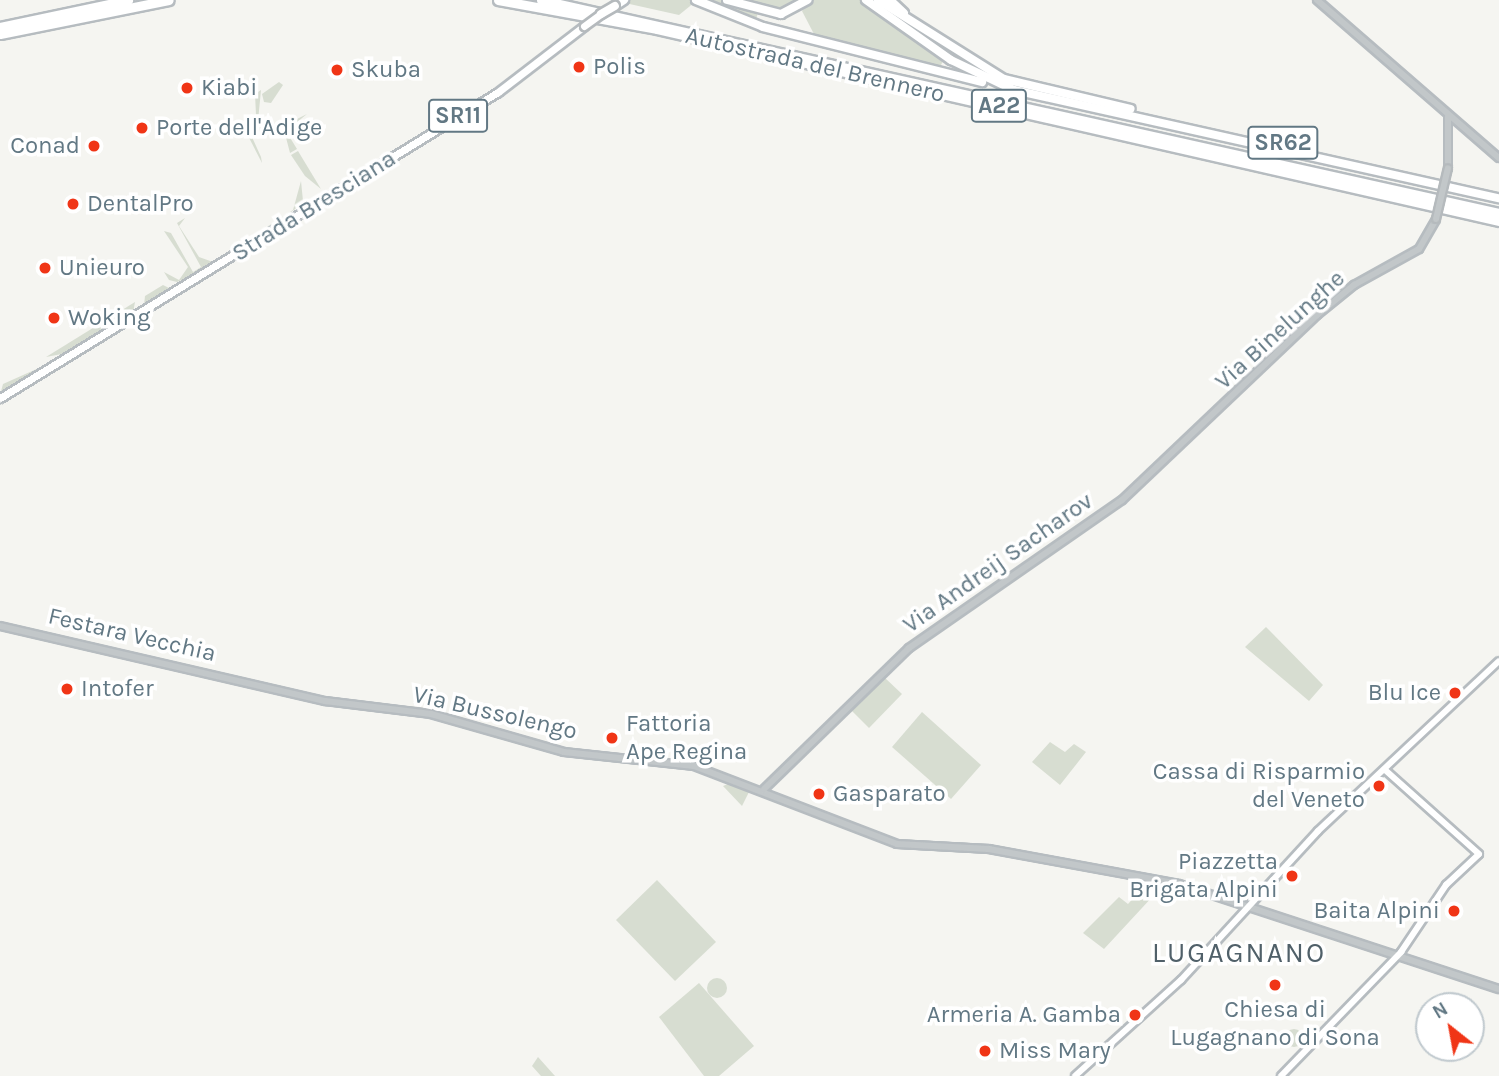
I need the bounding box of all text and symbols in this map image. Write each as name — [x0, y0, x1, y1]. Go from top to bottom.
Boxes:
street label: Autostrada del Brennero — [683, 21, 947, 109]
place label: Polis — [593, 53, 646, 81]
place label: Skuba — [351, 56, 421, 84]
marker: Polis — [571, 59, 587, 75]
marker: Skuba — [329, 62, 345, 78]
place label: Kiabi — [201, 74, 257, 102]
marker: Kiabi — [179, 80, 195, 96]
road number: A22 — [969, 86, 1029, 125]
road number: SR11 — [426, 97, 490, 136]
place label: Porte dell'Adige — [156, 114, 322, 142]
marker: Porte dell'Adige — [134, 120, 150, 136]
road number: SR62 — [1246, 124, 1320, 162]
place label: Conad — [10, 132, 80, 160]
marker: Conad — [86, 138, 102, 154]
street label: Strada Bresciana — [227, 144, 401, 268]
place label: DentalPro — [87, 190, 194, 218]
marker: DentalPro — [65, 196, 81, 212]
place label: Unieuro — [59, 254, 145, 282]
marker: Unieuro — [37, 260, 53, 276]
street label: Via Binelunghe — [1209, 264, 1351, 396]
place label: Woking — [68, 304, 151, 332]
marker: Woking — [46, 310, 62, 326]
street label: Via Andreij Sacharov — [898, 487, 1098, 639]
street label: Festara Vecchia — [45, 602, 219, 668]
place label: Intofer — [81, 675, 154, 703]
place label: Blu Ice — [1368, 679, 1441, 707]
street label: Via Bussolengo — [410, 680, 580, 746]
marker: Intofer — [59, 681, 75, 697]
marker: Blu Ice — [1447, 685, 1463, 701]
place label: Fattoria Ape Regina — [626, 710, 747, 766]
marker: Fattoria Ape Regina — [604, 730, 620, 746]
place label: Cassa di Risparmio del Veneto — [1153, 758, 1365, 814]
marker: Cassa di Risparmio del Veneto — [1371, 778, 1387, 794]
place label: Gasparato — [833, 780, 946, 808]
marker: Gasparato — [811, 786, 827, 802]
place label: Piazzetta Brigata Alpini — [1129, 848, 1278, 904]
marker: Piazzetta Brigata Alpini — [1284, 868, 1300, 884]
place label: Baita Alpini — [1313, 897, 1440, 925]
marker: Baita Alpini — [1446, 903, 1462, 919]
district label: LUGAGNANO — [1153, 936, 1325, 970]
marker: Chiesa di Lugagnano di Sona — [1267, 977, 1283, 993]
north arrow — [1415, 992, 1485, 1062]
place label: Chiesa di Lugagnano di Sona — [1170, 996, 1380, 1052]
text: N — [1429, 998, 1452, 1024]
place label: Armeria A. Gamba — [927, 1001, 1121, 1029]
marker: Armeria A. Gamba — [1127, 1007, 1143, 1023]
place label: Miss Mary — [999, 1037, 1111, 1065]
marker: Miss Mary — [977, 1043, 993, 1059]

